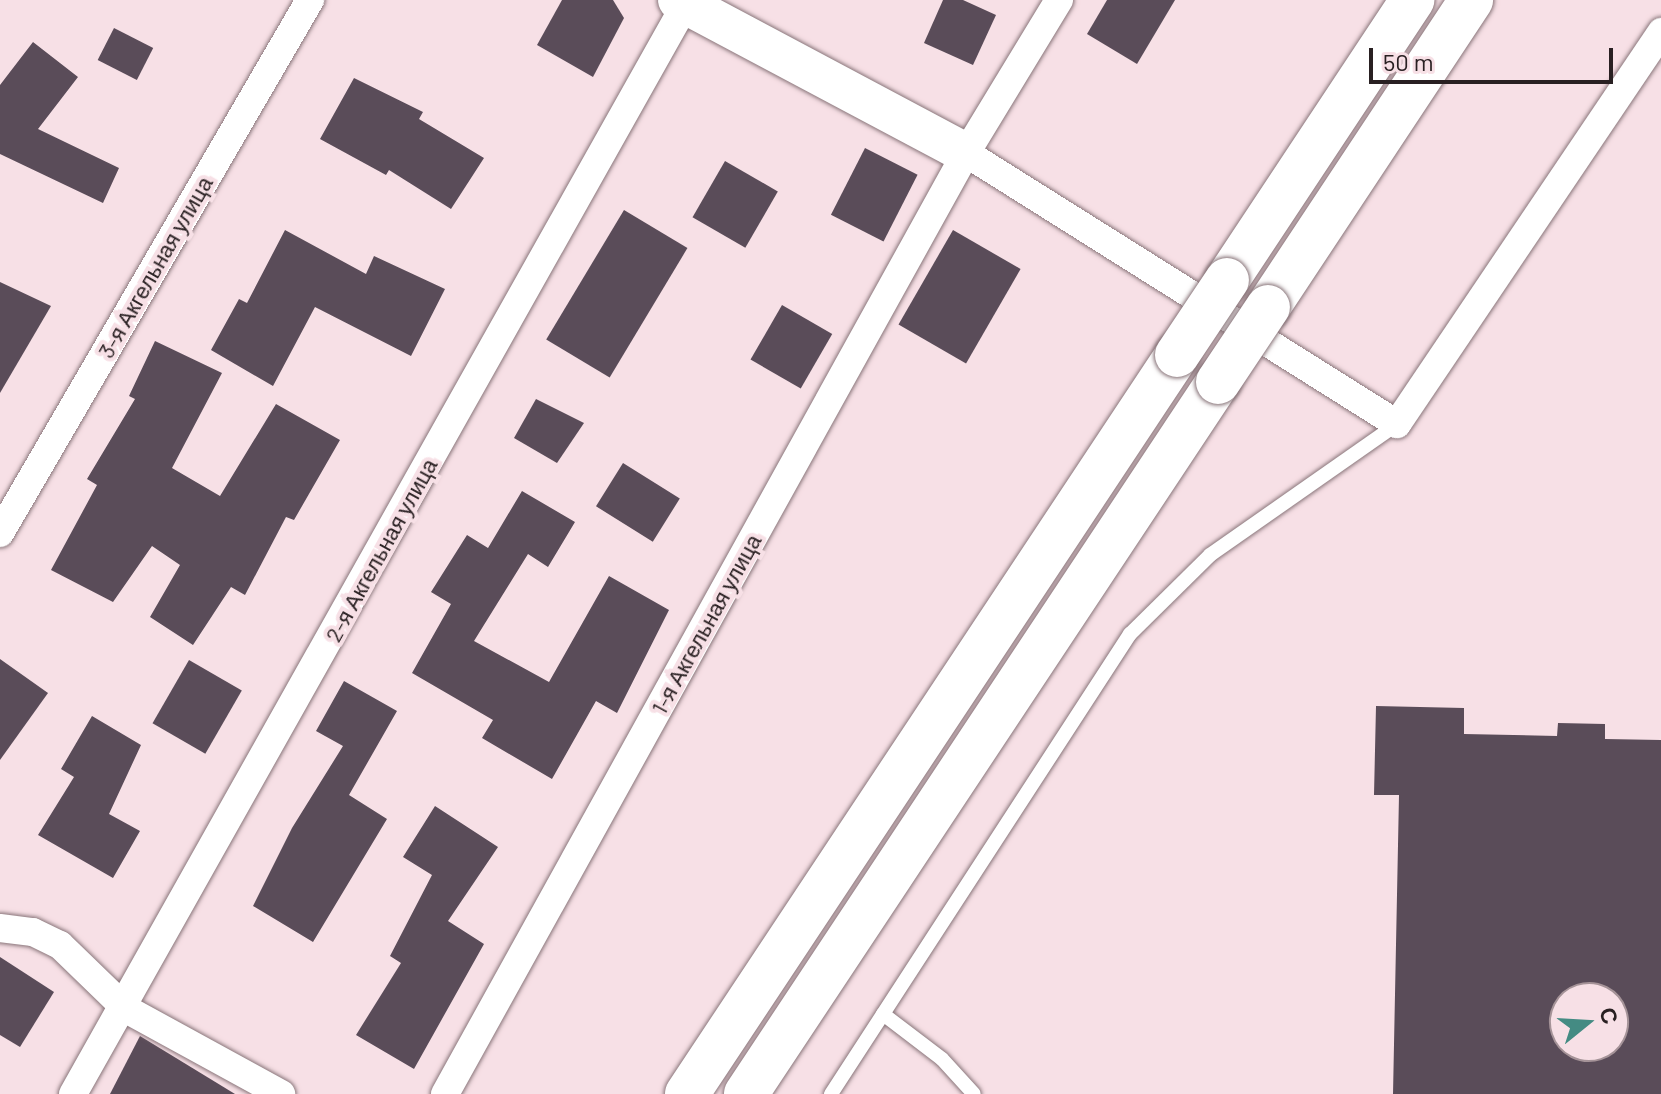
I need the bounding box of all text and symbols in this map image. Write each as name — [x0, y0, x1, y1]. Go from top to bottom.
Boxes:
scale bar — [1373, 32, 1617, 82]
text: 50 m — [1383, 47, 1434, 76]
street label: 3-я Акгельная улица — [92, 172, 218, 362]
street label: 2-я Акгельная улица — [320, 454, 442, 646]
street label: 1-я Акгельная улица — [646, 529, 766, 719]
north arrow — [1549, 982, 1629, 1062]
text: С — [1595, 1004, 1625, 1027]

